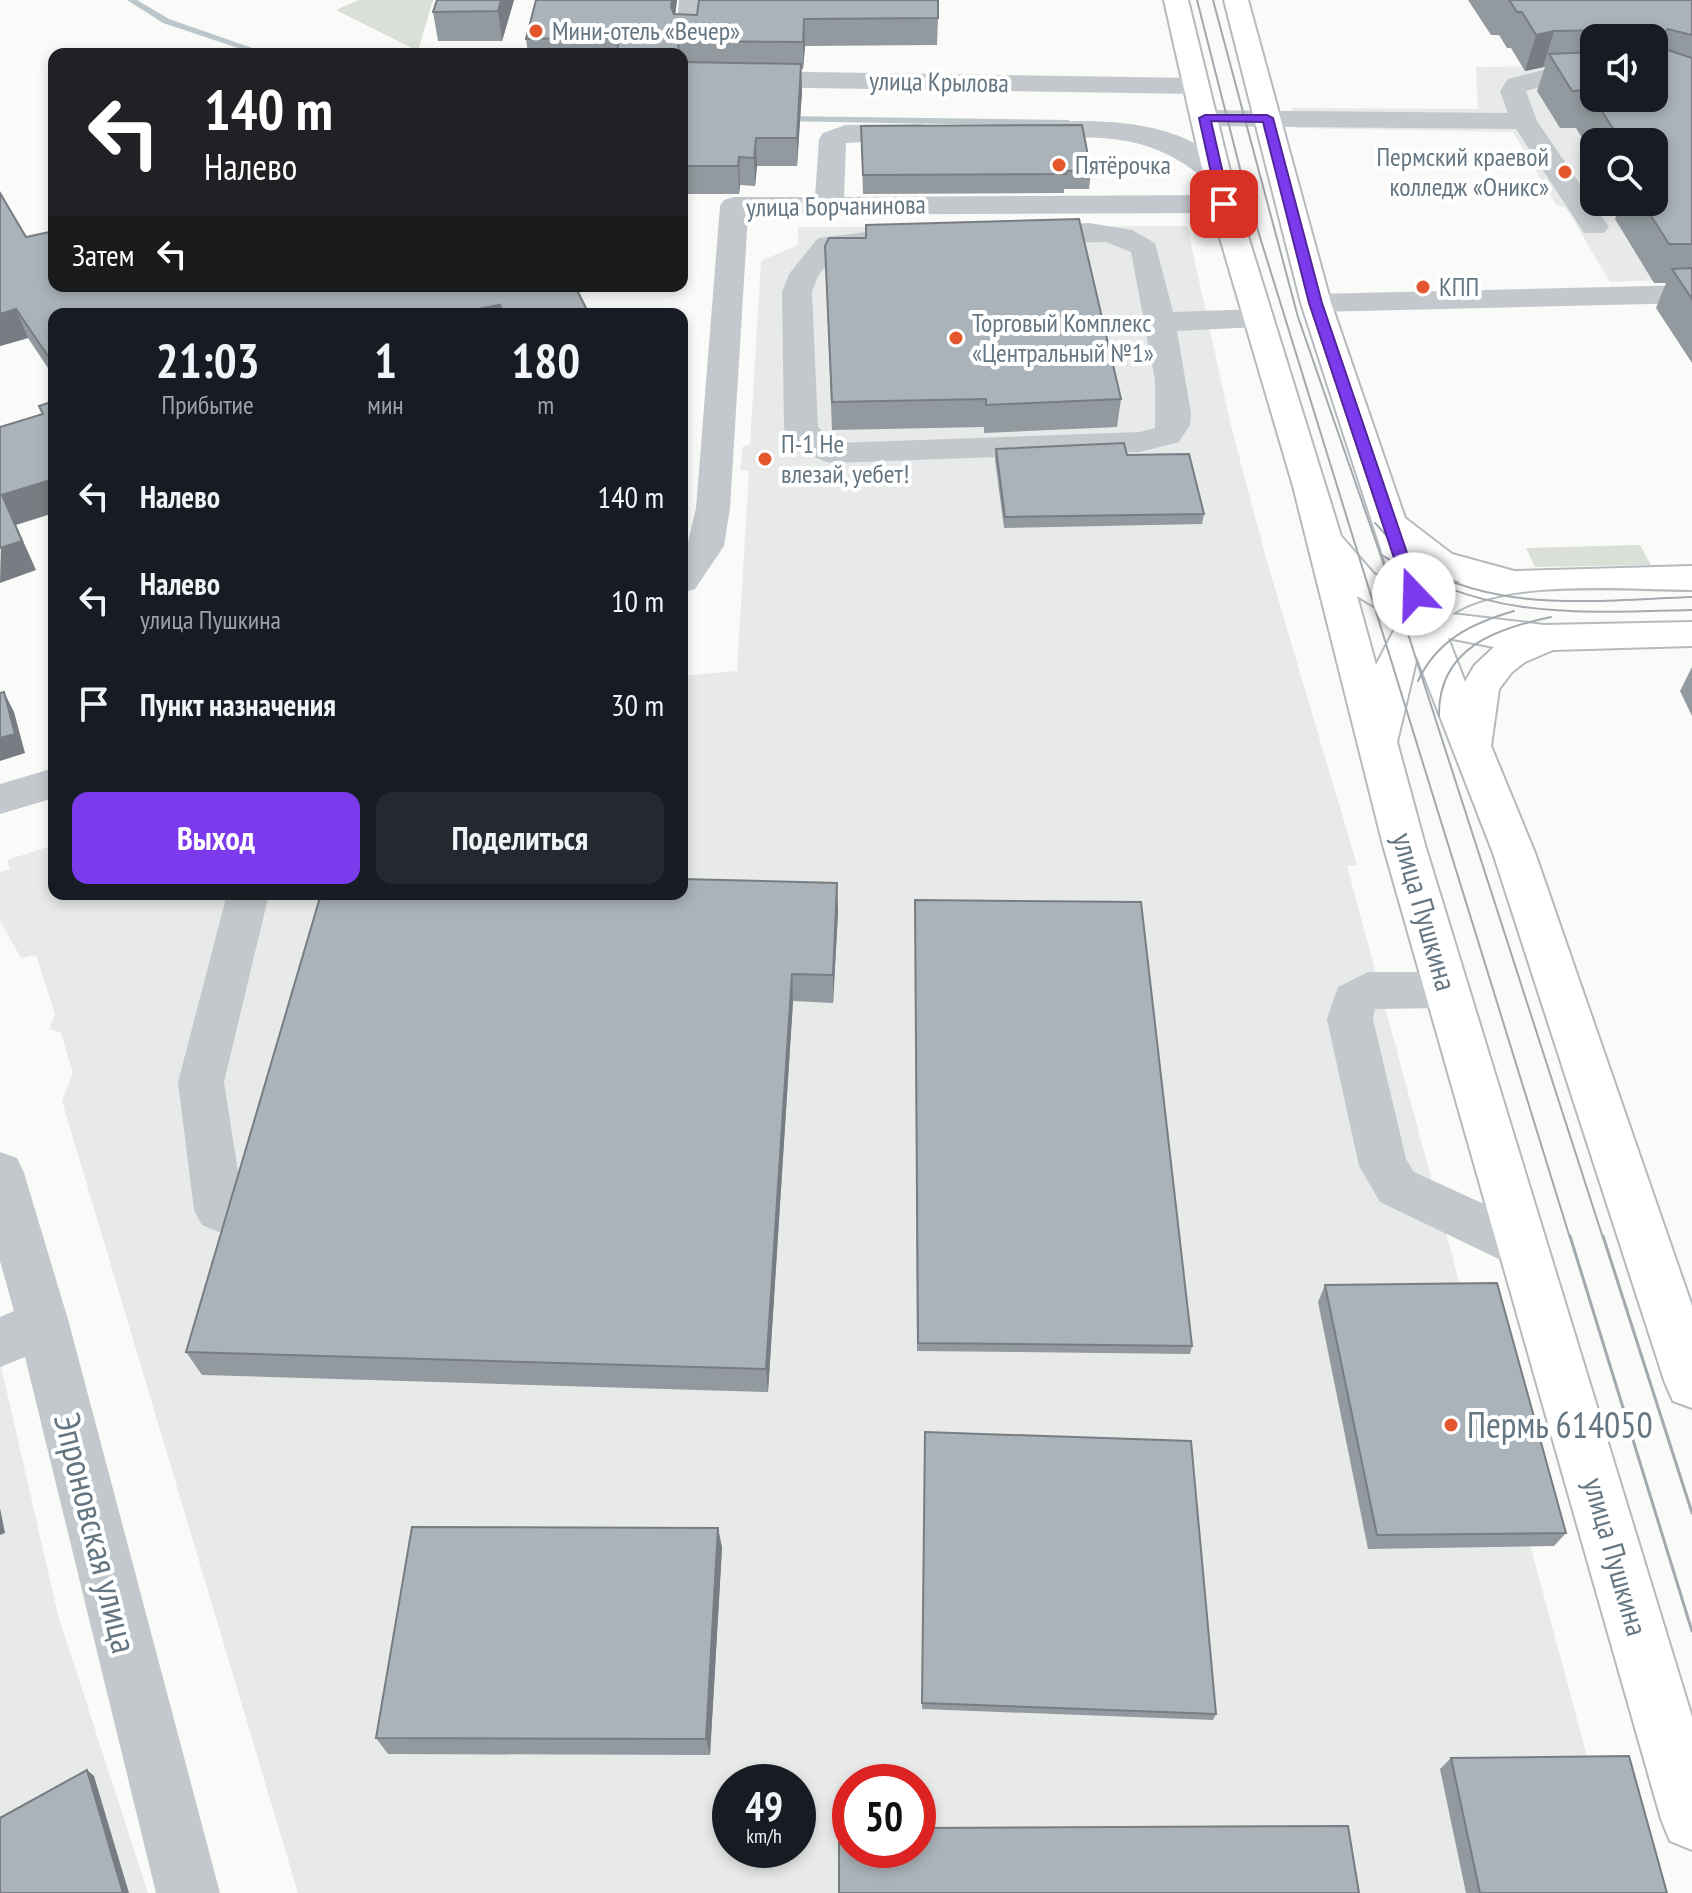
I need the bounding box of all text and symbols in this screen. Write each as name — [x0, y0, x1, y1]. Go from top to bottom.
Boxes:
place label: Мини-отель «Вечер» — [552, 14, 740, 47]
marker: Мини-отель «Вечер» — [527, 22, 545, 40]
map controls — [1580, 24, 1668, 216]
button: sound — [1580, 24, 1668, 112]
street label: улица Крылова — [869, 64, 1009, 99]
text: 140 m — [204, 73, 333, 145]
icon: left — [72, 80, 176, 184]
button: search — [1580, 128, 1668, 216]
place label: Пермский краевой колледж «Оникс» — [1376, 140, 1549, 203]
text: Налево — [204, 143, 297, 190]
place label: Пятёрочка — [1075, 148, 1171, 181]
marker: Пятёрочка — [1050, 156, 1068, 174]
marker: Пермский краевой колледж «Оникс» — [1556, 163, 1574, 181]
pin — [1190, 170, 1258, 238]
icon: arrive — [1202, 182, 1246, 226]
street label: улица Борчанинова — [746, 187, 926, 224]
icon: left — [150, 232, 194, 276]
text: Затем — [72, 235, 134, 274]
place label: КПП — [1439, 270, 1479, 303]
marker: КПП — [1414, 278, 1432, 296]
place label: Торговый Комплекс «Центральный №1» — [972, 306, 1154, 369]
text: 21:03 — [156, 329, 260, 391]
text: 1 — [374, 329, 397, 391]
text: 180 — [511, 329, 580, 391]
marker: Торговый Комплекс «Центральный №1» — [947, 329, 965, 347]
text: Прибытие — [162, 388, 254, 421]
text: мин — [367, 388, 404, 421]
text: m — [537, 388, 554, 421]
place label: П-1 Не влезай, уебет! — [781, 427, 909, 490]
marker: П-1 Не влезай, уебет! — [756, 450, 774, 468]
icon: left — [72, 474, 116, 518]
text: Налево — [140, 477, 220, 516]
text: 140 m — [598, 477, 664, 516]
position arrow — [1372, 552, 1456, 636]
text: Налево — [140, 564, 220, 603]
icon: left — [72, 578, 116, 622]
text: 10 m — [611, 581, 664, 620]
text: улица Пушкина — [140, 603, 281, 636]
icon: arrive — [72, 682, 116, 726]
text: Пункт назначения — [140, 685, 336, 724]
text: 30 m — [611, 685, 664, 724]
button: Выход — [72, 792, 360, 884]
button: Поделиться — [376, 792, 664, 884]
street label: улица Пушкина — [1384, 828, 1467, 995]
place label: Пермь 614050 — [1467, 1401, 1653, 1448]
street label: Эпроновская улица — [44, 1408, 149, 1658]
marker: Пермь 614050 — [1442, 1416, 1460, 1434]
street label: улица Пушкина — [1575, 1473, 1658, 1640]
speed limit sign: 50 — [832, 1764, 936, 1868]
text: 49 — [745, 1780, 783, 1832]
text: km/h — [746, 1823, 782, 1849]

